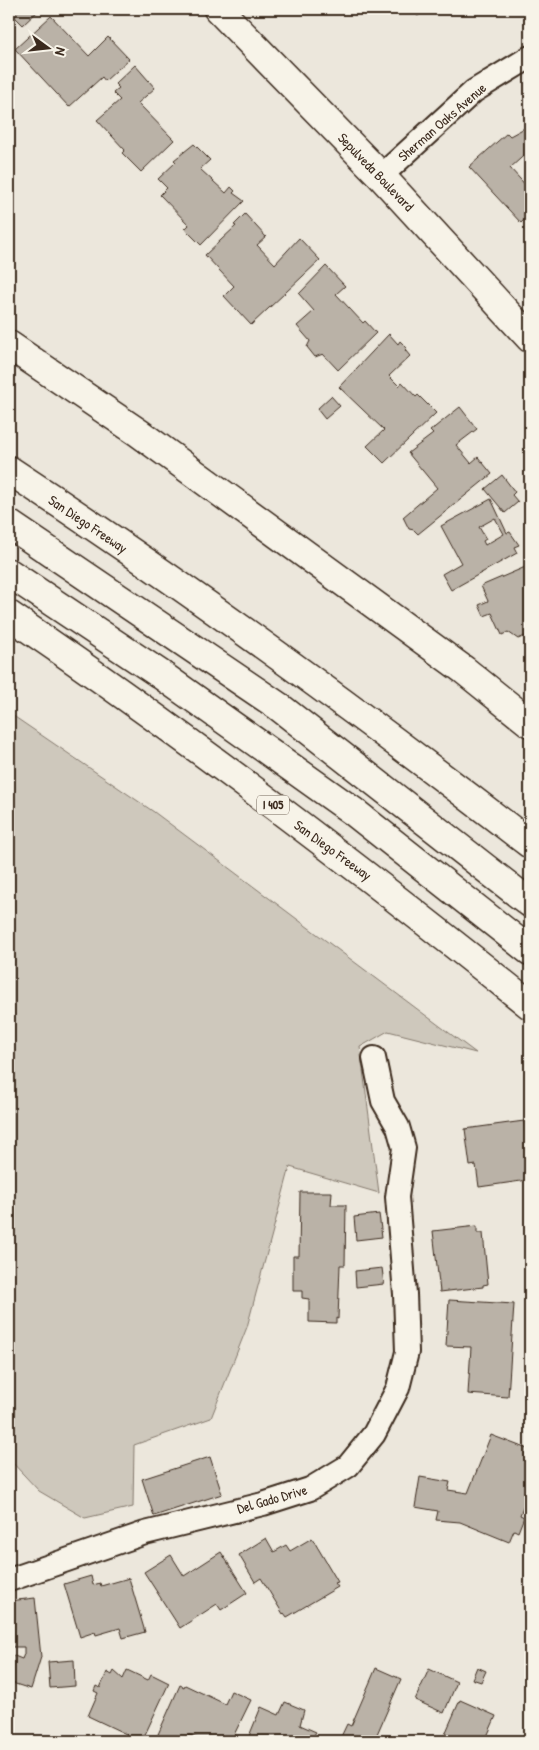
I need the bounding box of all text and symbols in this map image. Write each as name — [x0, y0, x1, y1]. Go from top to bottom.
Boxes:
north arrow — [22, 22, 72, 72]
text: N — [51, 45, 71, 58]
street label: Sherman Oaks Avenue — [394, 78, 490, 165]
street label: Sepulveda Boulevard — [333, 128, 419, 216]
street label: San Diego Freeway — [44, 490, 132, 558]
road number: I 405 — [257, 796, 289, 814]
street label: San Diego Freeway — [290, 815, 376, 885]
street label: Del Gado Drive — [235, 1479, 310, 1518]

